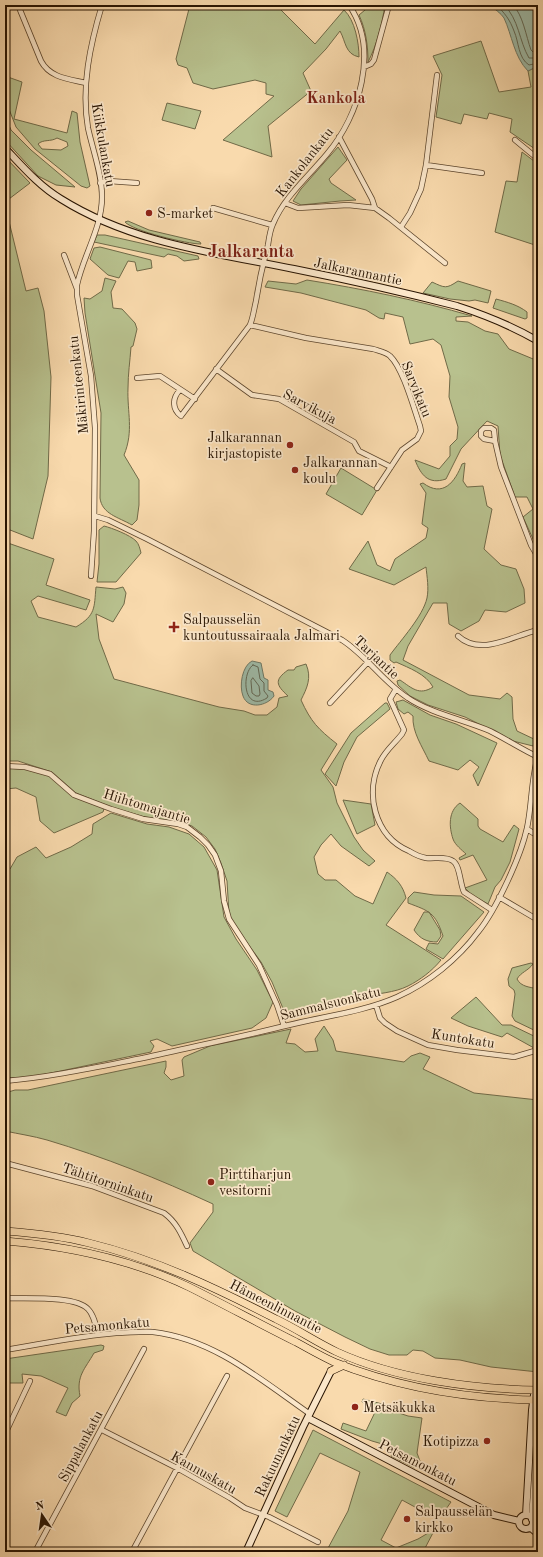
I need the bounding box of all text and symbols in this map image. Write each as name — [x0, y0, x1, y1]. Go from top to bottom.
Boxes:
district label: Kankola — [306, 91, 366, 107]
street label: Kiikkulankatu — [89, 102, 117, 189]
street label: Kankolankatu — [273, 125, 337, 200]
place label: S-market — [157, 207, 213, 221]
marker: S-market — [144, 208, 154, 218]
district label: Jalkaranta — [208, 243, 294, 261]
street label: Jalkarannantie — [312, 256, 403, 288]
street label: Mäkirinteenkatu — [67, 335, 91, 435]
street label: Sarvikatu — [399, 359, 434, 420]
street label: Sarvikuja — [280, 387, 339, 427]
place label: Jalkarannan kirjastopiste — [207, 431, 282, 461]
marker: Jalkarannan kirjastopiste — [285, 440, 295, 450]
place label: Jalkarannan koulu — [303, 456, 378, 486]
marker: Jalkarannan koulu — [290, 465, 300, 475]
place label: Salpausselän kuntoutussairaala Jalmari — [183, 613, 340, 643]
marker: Salpausselän kuntoutussairaala Jalmari — [168, 621, 180, 633]
street label: Tarjantie — [351, 634, 402, 682]
street label: Hiihtomajantie — [102, 787, 192, 827]
street label: Sammalsuonkatu — [279, 985, 382, 1023]
street label: Kuntokatu — [430, 1027, 496, 1051]
street label: Tähtitorninkatu — [60, 1161, 156, 1205]
place label: Pirttiharjun vesitorni — [219, 1168, 292, 1198]
marker: Pirttiharjun vesitorni — [206, 1177, 216, 1187]
street label: Hämeenlinnantie — [227, 1278, 324, 1336]
street label: Petsamonkatu — [64, 1315, 151, 1337]
place label: Metsäkukka — [363, 1401, 435, 1415]
marker: Metsäkukka — [350, 1402, 360, 1412]
street label: Sippalankatu — [56, 1408, 106, 1485]
street label: Rakuunankatu — [253, 1413, 303, 1499]
place label: Kotipizza — [423, 1435, 479, 1449]
marker: Kotipizza — [482, 1436, 492, 1446]
street label: Petsamonkatu — [376, 1437, 459, 1489]
street label: Kannuskatu — [168, 1449, 239, 1497]
north arrow — [22, 1495, 62, 1535]
text: N — [35, 1500, 46, 1513]
place label: Salpausselän kirkko — [415, 1505, 493, 1535]
marker: Salpausselän kirkko — [402, 1514, 412, 1524]

